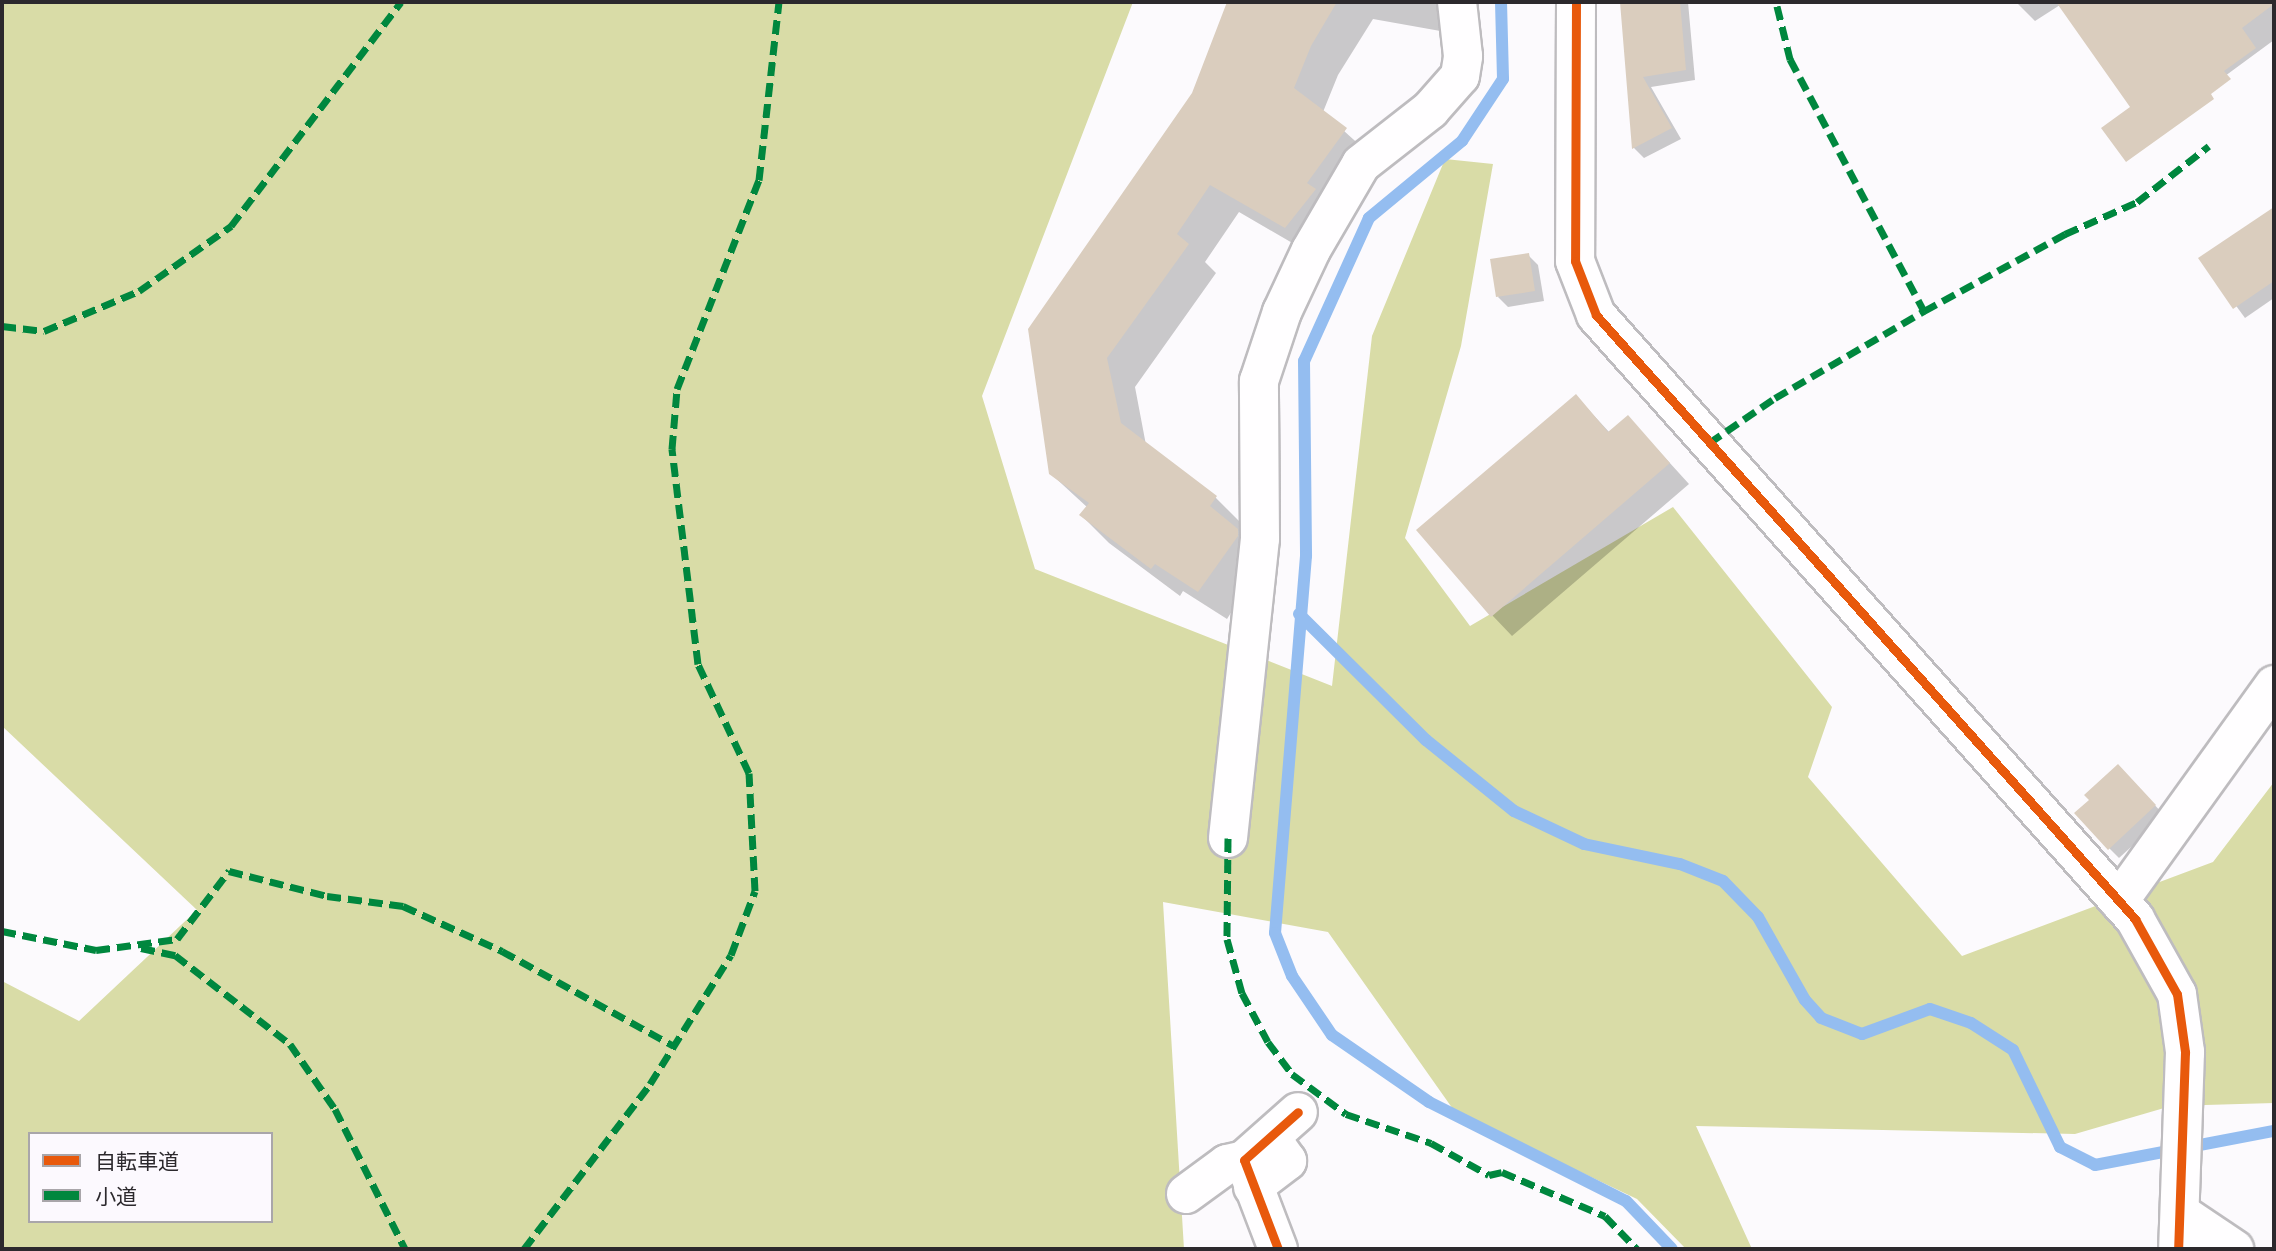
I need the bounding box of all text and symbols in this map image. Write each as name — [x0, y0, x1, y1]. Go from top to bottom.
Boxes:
legend — [28, 1132, 273, 1223]
text: 自転車道 — [95, 1147, 179, 1176]
text: 小道 — [95, 1182, 137, 1211]

